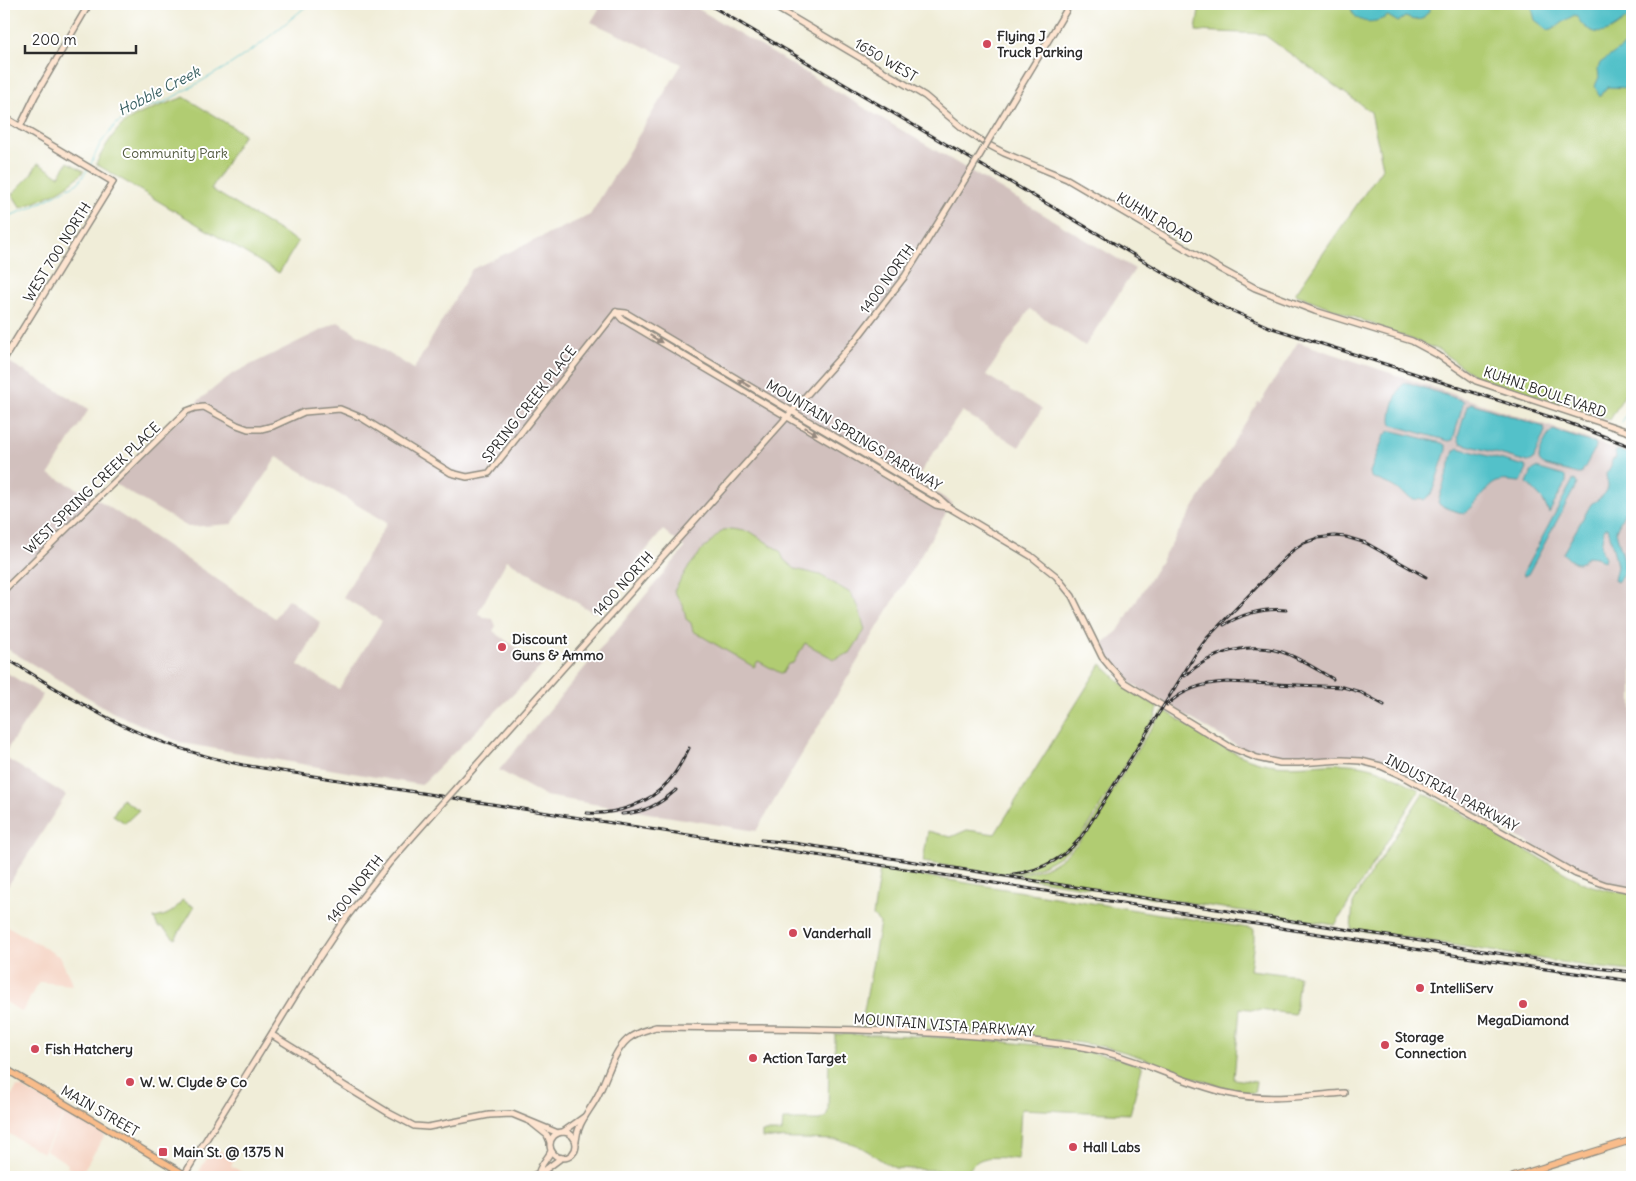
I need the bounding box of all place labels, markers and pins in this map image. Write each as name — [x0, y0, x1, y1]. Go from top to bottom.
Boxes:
place label: Flying J Truck Parking — [997, 27, 1083, 61]
marker: Flying J Truck Parking — [981, 38, 993, 50]
place label: Discount Guns & Ammo — [512, 630, 604, 664]
marker: Discount Guns & Ammo — [496, 641, 508, 653]
place label: Vanderhall — [803, 924, 871, 942]
marker: Vanderhall — [787, 927, 799, 939]
place label: IntelliServ — [1430, 979, 1494, 997]
marker: IntelliServ — [1414, 982, 1426, 994]
marker: MegaDiamond — [1517, 998, 1529, 1010]
place label: MegaDiamond — [1477, 1011, 1570, 1029]
place label: Storage Connection — [1395, 1028, 1467, 1062]
marker: Storage Connection — [1379, 1039, 1391, 1051]
place label: Fish Hatchery — [45, 1040, 133, 1058]
marker: Fish Hatchery — [29, 1043, 41, 1055]
place label: Action Target — [763, 1049, 847, 1067]
marker: Action Target — [747, 1052, 759, 1064]
place label: W. W. Clyde & Co — [140, 1073, 247, 1091]
marker: W. W. Clyde & Co — [124, 1076, 136, 1088]
place label: Hall Labs — [1083, 1138, 1141, 1156]
marker: Hall Labs — [1067, 1141, 1079, 1153]
place label: Main St. @ 1375 N — [173, 1143, 284, 1161]
marker: Main St. @ 1375 N — [157, 1146, 169, 1158]

